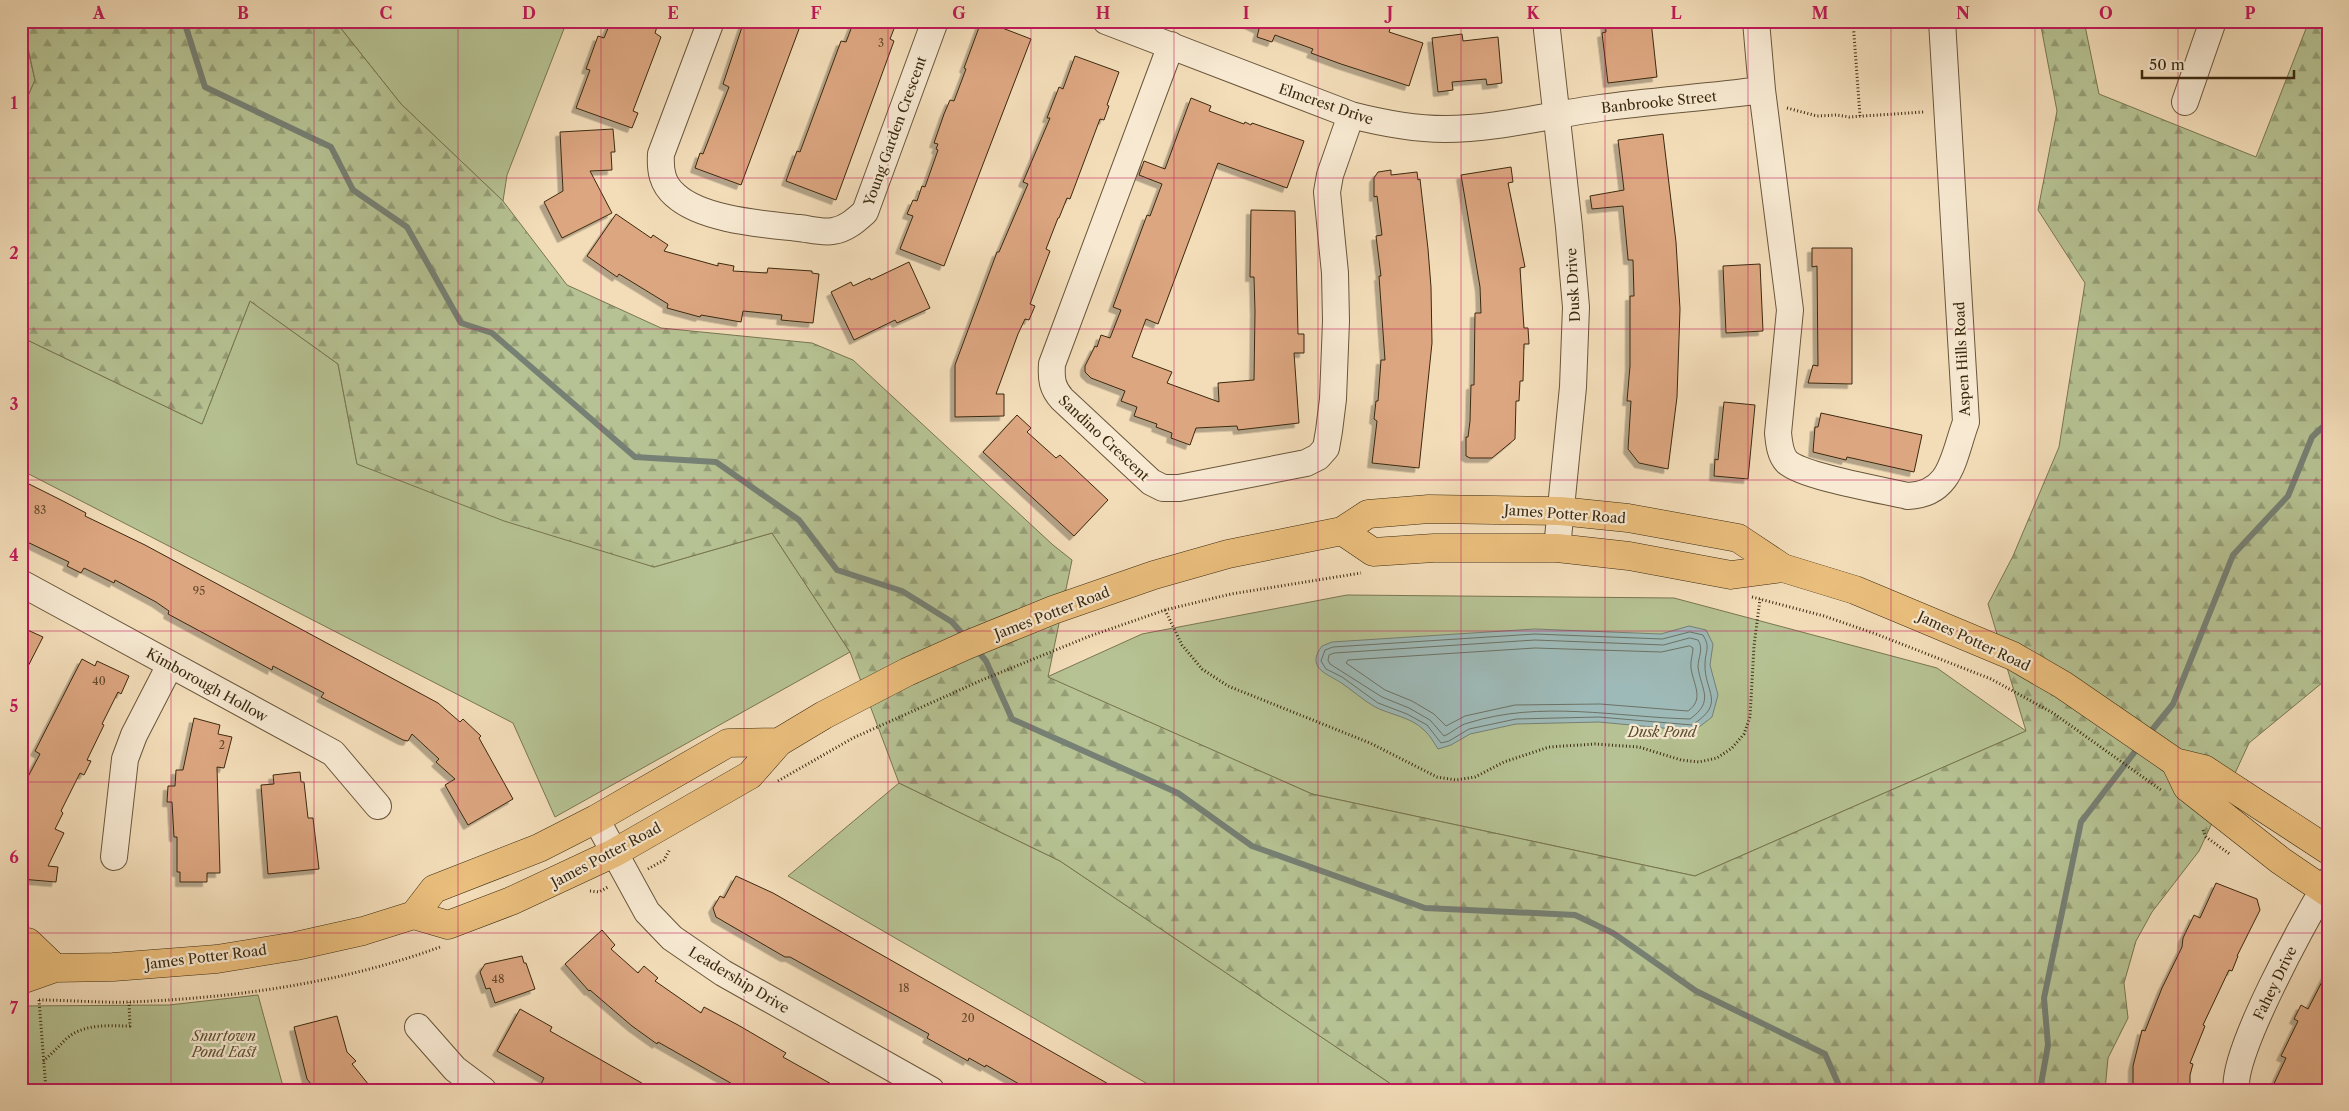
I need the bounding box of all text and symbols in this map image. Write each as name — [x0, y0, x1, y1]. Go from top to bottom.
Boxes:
text: A — [92, 3, 106, 23]
text: B — [237, 3, 249, 23]
text: C — [380, 3, 392, 23]
text: D — [522, 3, 536, 23]
text: E — [667, 3, 679, 23]
text: F — [811, 3, 822, 23]
text: G — [952, 3, 966, 23]
text: H — [1096, 3, 1110, 23]
text: I — [1243, 3, 1250, 23]
text: J — [1384, 3, 1393, 23]
text: K — [1527, 3, 1541, 23]
text: L — [1670, 3, 1682, 23]
text: M — [1812, 3, 1829, 23]
text: N — [1956, 3, 1970, 23]
text: O — [2099, 3, 2113, 23]
text: P — [2245, 3, 2256, 23]
house number: 3 — [878, 36, 884, 50]
scale bar — [2142, 48, 2294, 80]
street label: Young Garden Crescent — [859, 54, 930, 209]
text: 50 m — [2149, 55, 2185, 74]
street label: Elmcrest Drive — [1276, 79, 1376, 129]
street label: Banbrooke Street — [1600, 87, 1718, 117]
text: 1 — [10, 93, 18, 113]
text: 2 — [9, 243, 19, 263]
street label: Dusk Drive — [1562, 247, 1584, 322]
street label: Aspen Hills Road — [1950, 301, 1974, 418]
street label: Sandino Crescent — [1055, 391, 1153, 485]
text: 3 — [9, 394, 19, 414]
street label: James Potter Road — [1502, 501, 1627, 527]
house number: 83 — [34, 503, 46, 517]
text: 4 — [9, 545, 19, 565]
street label: James Potter Road — [990, 583, 1113, 644]
house number: 95 — [193, 584, 205, 598]
street label: James Potter Road — [1913, 606, 2034, 675]
street label: Kimborough Hollow — [143, 644, 271, 726]
house number: 40 — [92, 674, 106, 688]
text: 5 — [10, 696, 19, 716]
park label: Dusk Pond — [1627, 723, 1698, 741]
house number: 2 — [219, 738, 225, 752]
street label: James Potter Road — [546, 818, 665, 893]
text: 6 — [9, 847, 19, 867]
street label: James Potter Road — [142, 941, 268, 974]
street label: Leadership Drive — [685, 943, 793, 1017]
street label: Fahey Drive — [2249, 943, 2301, 1023]
house number: 48 — [492, 972, 504, 986]
house number: 18 — [898, 981, 910, 995]
text: 7 — [10, 998, 19, 1018]
house number: 20 — [961, 1011, 975, 1025]
park label: Snurtown Pond East — [191, 1027, 258, 1061]

